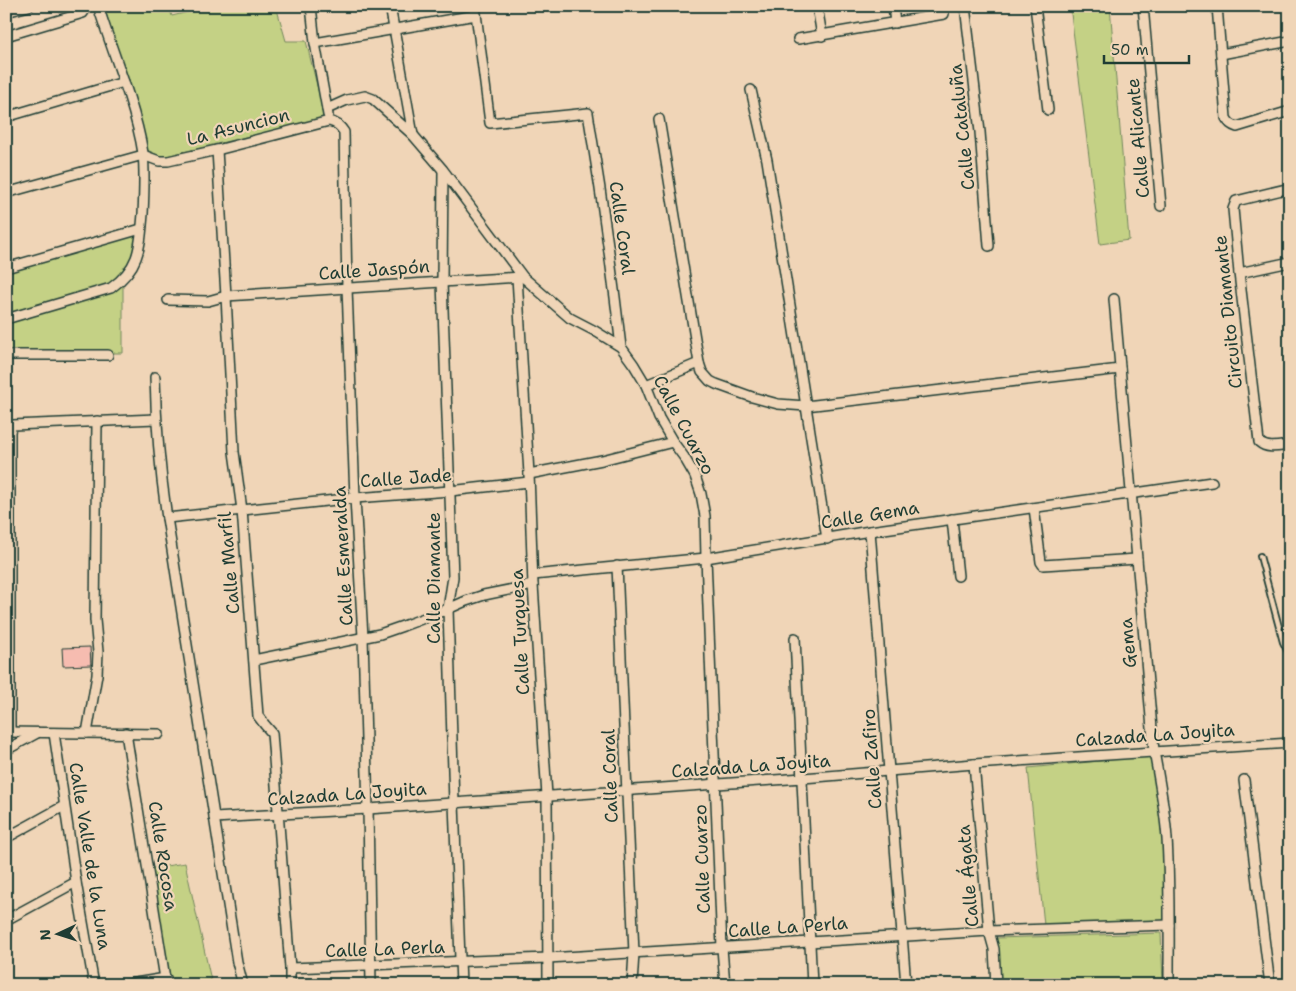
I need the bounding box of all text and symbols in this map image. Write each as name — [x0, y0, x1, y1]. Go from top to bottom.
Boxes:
scale bar — [1104, 32, 1188, 64]
text: 50 m — [1111, 40, 1149, 60]
street label: Calle Cataluña — [943, 63, 981, 191]
street label: Calle Alicante — [1121, 77, 1155, 199]
street label: La Asuncion — [184, 103, 292, 151]
street label: Calle Coral — [604, 180, 641, 277]
street label: Circuito Diamante — [1208, 234, 1248, 390]
street label: Calle Jaspón — [318, 254, 430, 286]
street label: Calle Cuarzo — [648, 371, 720, 479]
street label: Calle Jade — [359, 463, 453, 493]
street label: Calle Esmeralda — [327, 485, 359, 627]
street label: Calle Gema — [819, 495, 921, 535]
street label: Calle Marfil — [213, 510, 245, 615]
street label: Calle Diamante — [422, 512, 446, 644]
street label: Calle Turquesa — [505, 568, 535, 696]
street label: Gema — [1114, 617, 1142, 669]
street label: Calle Zafiro — [857, 708, 887, 810]
street label: Calzada La Joyita — [1075, 717, 1235, 753]
street label: Calle Coral — [596, 728, 624, 823]
street label: Calzada La Joyita — [671, 748, 831, 784]
street label: Calle Valle de la Luna — [63, 761, 117, 951]
street label: Calzada La Joyita — [267, 776, 427, 812]
street label: Calle Rocosa — [142, 799, 184, 913]
street label: Calle Cuarzo — [688, 804, 716, 914]
street label: Calle Ágata — [952, 824, 984, 928]
north arrow — [32, 908, 82, 958]
street label: Calle La Perla — [727, 911, 849, 943]
text: N — [36, 929, 54, 941]
street label: Calle La Perla — [325, 935, 445, 963]

